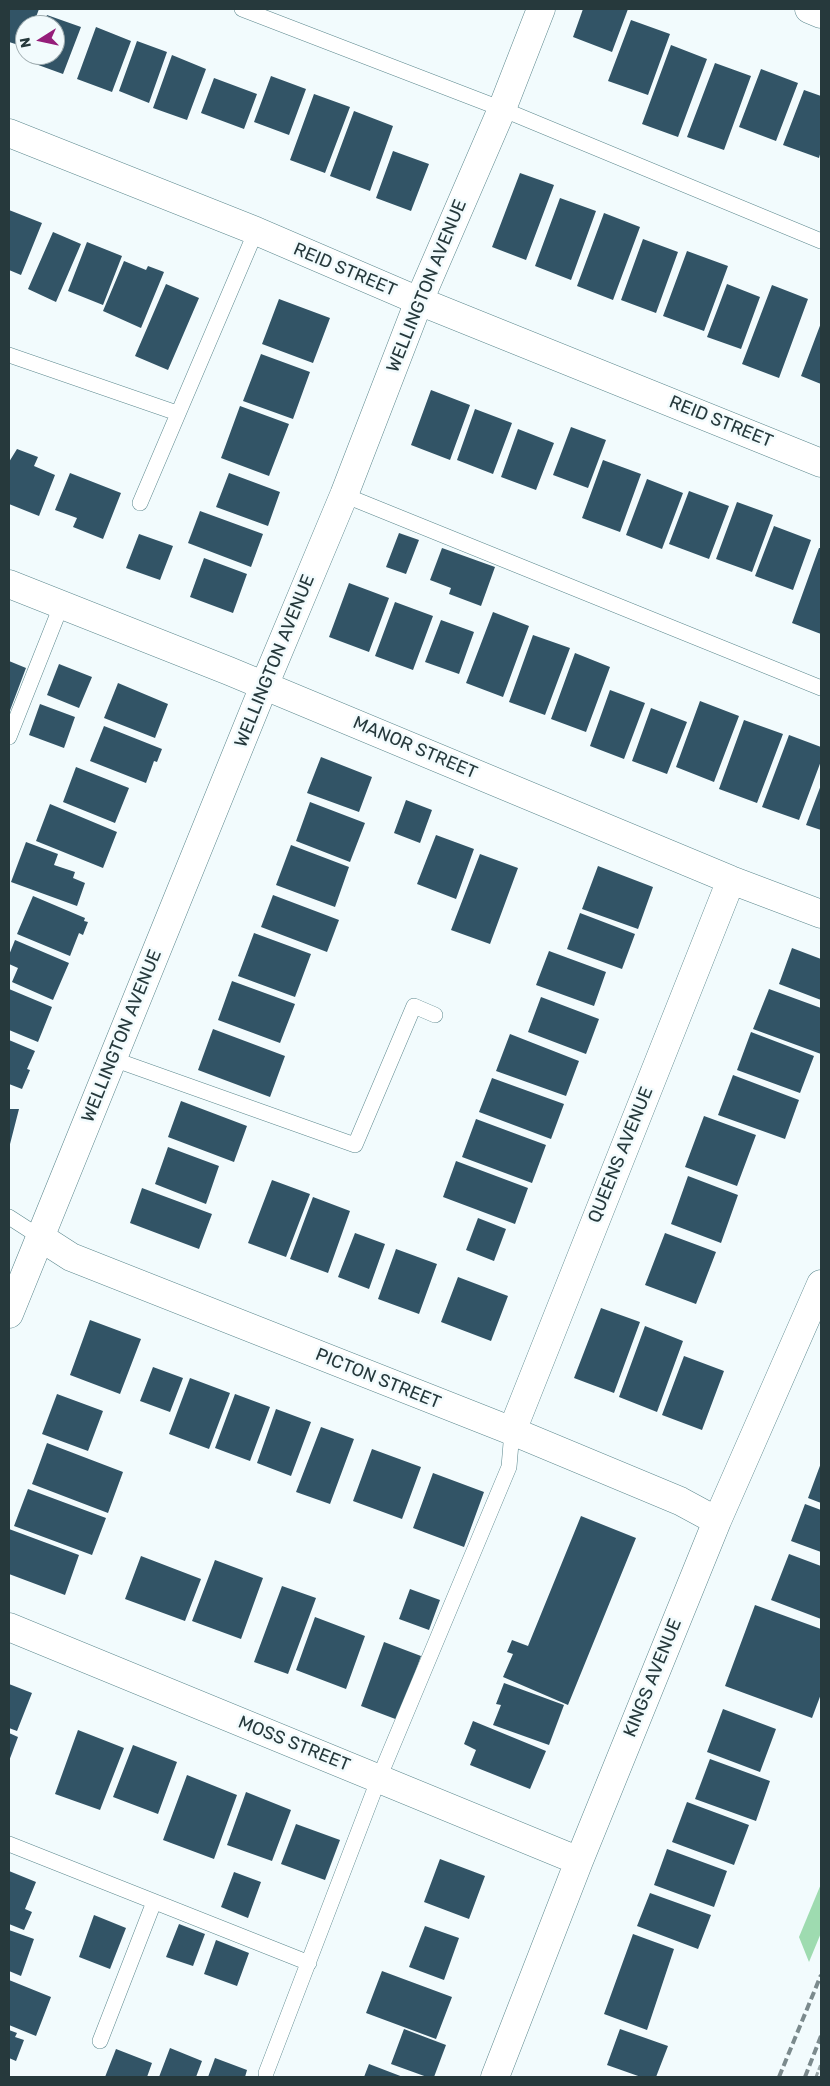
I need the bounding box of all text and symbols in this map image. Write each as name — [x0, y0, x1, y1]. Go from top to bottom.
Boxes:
north arrow — [15, 15, 65, 65]
text: N — [16, 36, 35, 49]
street label: WELLINGTON AVENUE — [382, 197, 472, 375]
street label: REID STREET — [290, 239, 400, 301]
street label: REID STREET — [666, 391, 776, 453]
street label: WELLINGTON AVENUE — [230, 572, 320, 750]
street label: MANOR STREET — [350, 712, 480, 784]
street label: WELLINGTON AVENUE — [77, 947, 167, 1125]
street label: QUEENS AVENUE — [584, 1084, 658, 1226]
street label: PICTON STREET — [312, 1344, 444, 1414]
street label: KINGS AVENUE — [619, 1616, 687, 1740]
street label: MOSS STREET — [235, 1712, 353, 1776]

